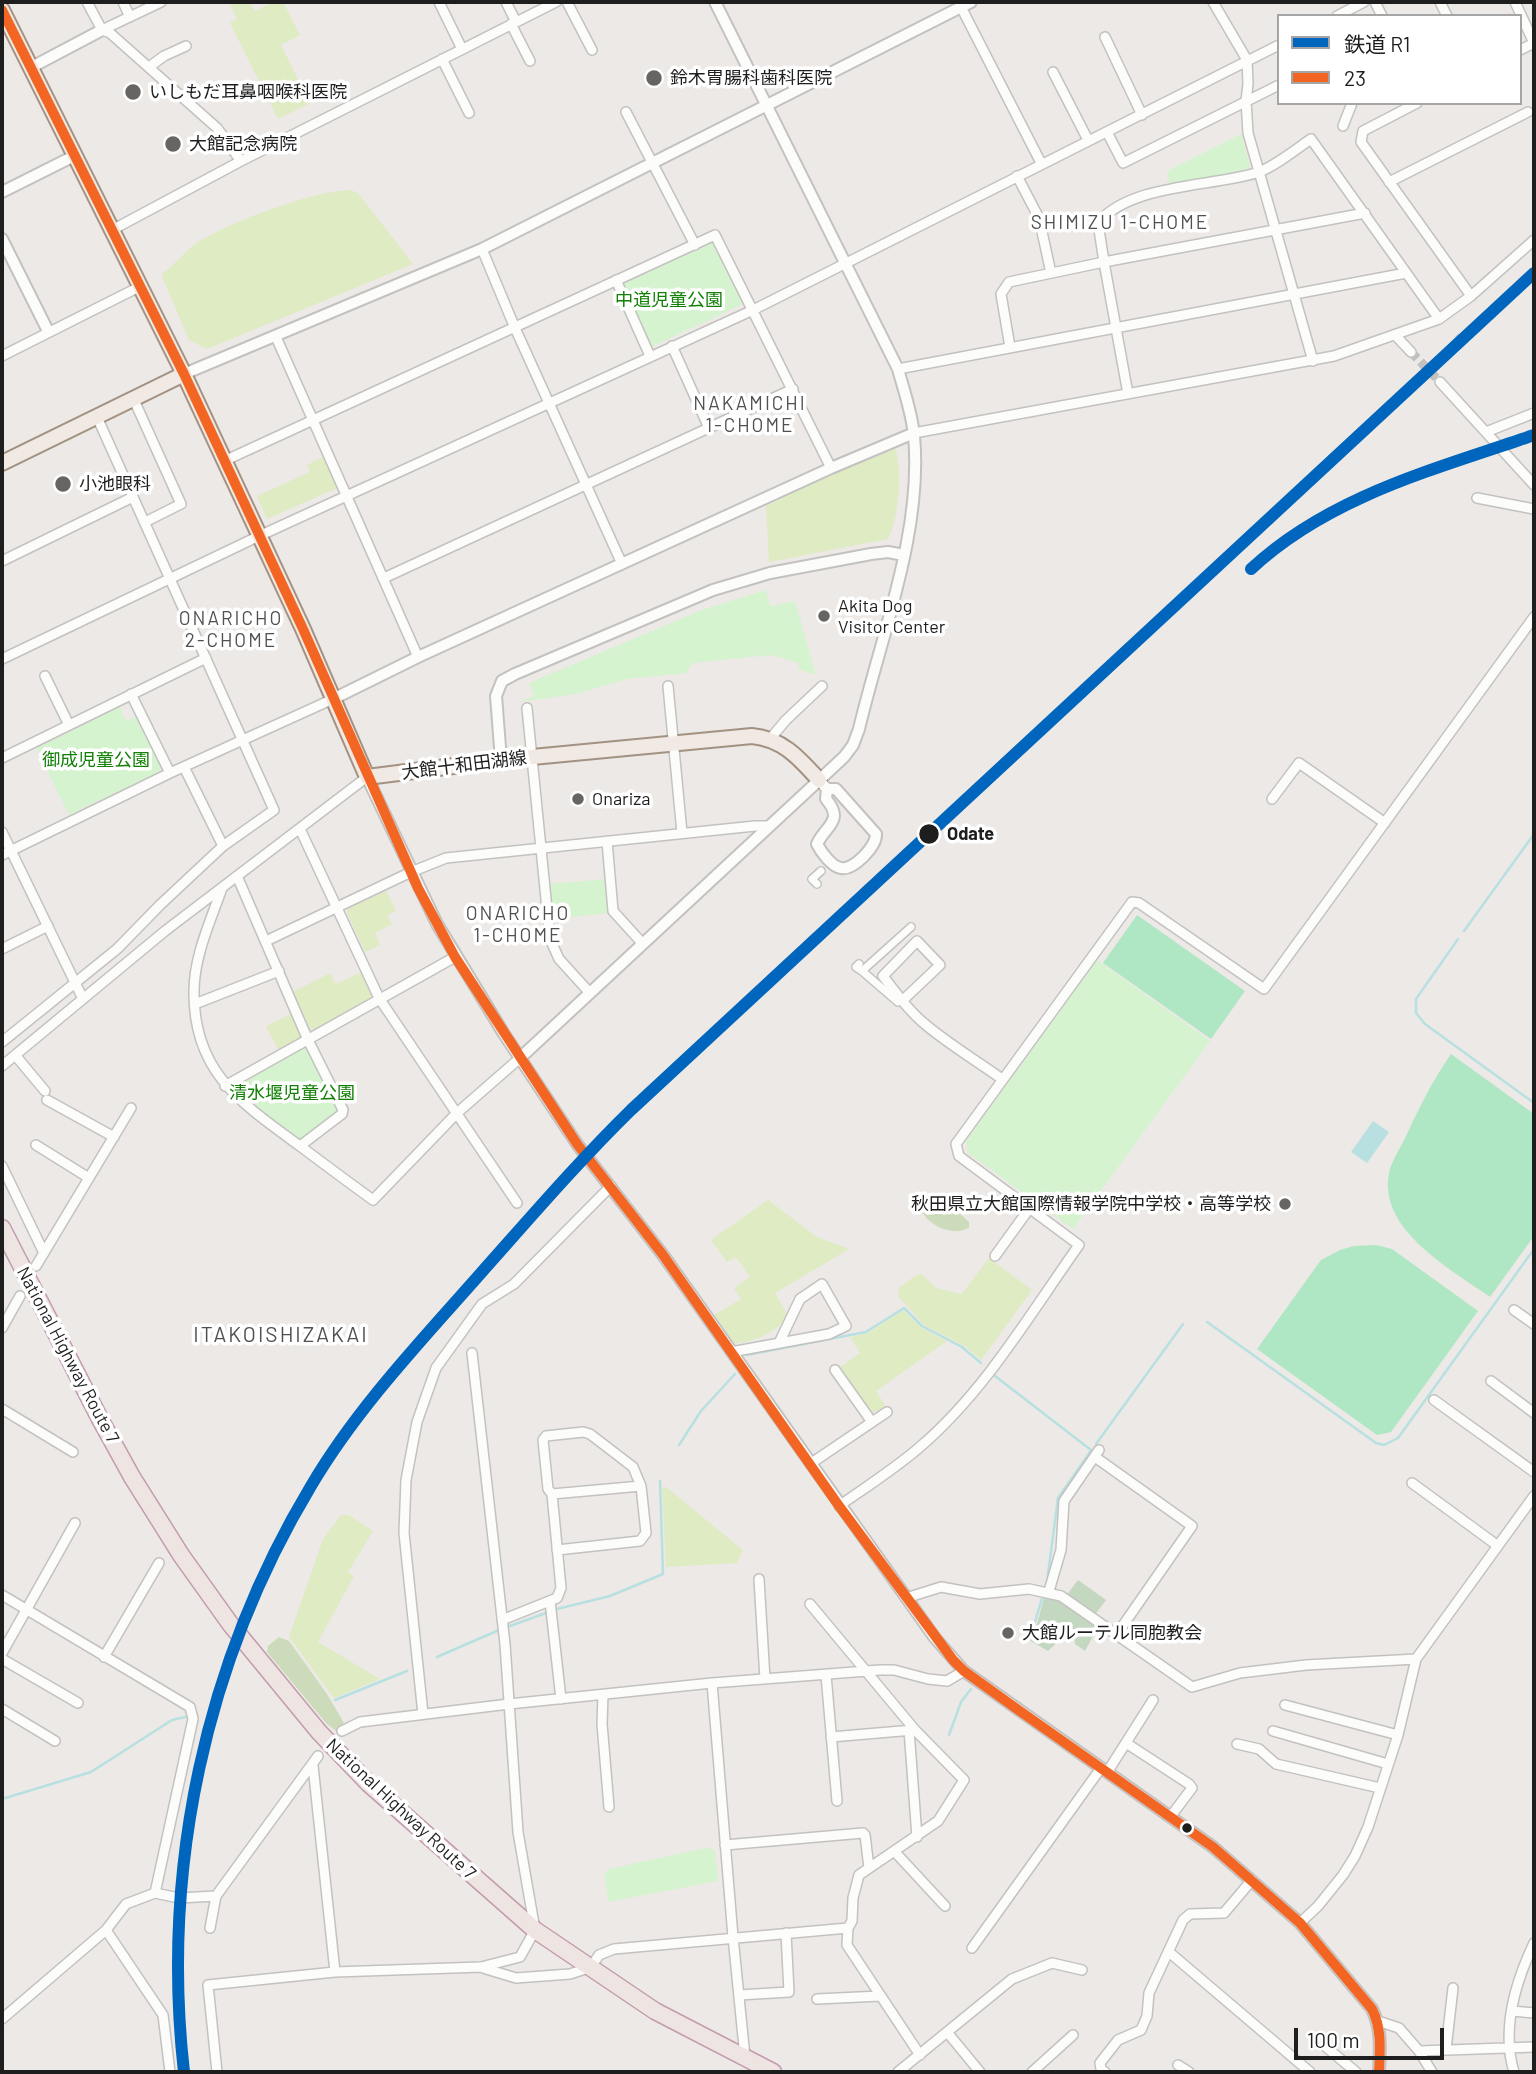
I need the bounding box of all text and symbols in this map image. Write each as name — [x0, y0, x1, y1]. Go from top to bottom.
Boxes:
legend — [1277, 14, 1522, 105]
text: 鉄道 R1 — [1344, 31, 1410, 56]
text: 23 — [1344, 65, 1366, 90]
place label: 鈴木胃腸科歯科医院 — [670, 67, 832, 89]
marker: 鈴木胃腸科歯科医院 — [644, 68, 664, 88]
place label: いしもだ耳鼻咽喉科医院 — [149, 81, 347, 103]
marker: いしもだ耳鼻咽喉科医院 — [123, 82, 143, 102]
place label: 大館記念病院 — [189, 133, 297, 155]
marker: 大館記念病院 — [163, 134, 183, 154]
district label: SHIMIZU 1-CHOME — [1033, 212, 1207, 234]
park label: 中道児童公園 — [615, 289, 723, 311]
district label: NAKAMICHI 1-CHOME — [694, 393, 806, 437]
place label: 小池眼科 — [79, 473, 151, 495]
marker: 小池眼科 — [53, 474, 73, 494]
place label: Akita Dog Visitor Center — [838, 595, 945, 638]
district label: ONARICHO 2-CHOME — [180, 608, 282, 652]
marker: Akita Dog Visitor Center — [816, 608, 832, 624]
street label: 大館十和田湖線 — [400, 747, 528, 783]
park label: 御成児童公園 — [42, 749, 150, 771]
place label: Onariza — [592, 788, 650, 810]
marker: Onariza — [570, 791, 586, 807]
marker: Odate — [917, 822, 941, 846]
place label: Odate — [947, 823, 994, 845]
district label: ONARICHO 1-CHOME — [467, 903, 569, 947]
park label: 清水堰児童公園 — [229, 1082, 355, 1104]
place label: 秋田県立大館国際情報学院中学校・高等学校 — [911, 1193, 1271, 1215]
marker: 秋田県立大館国際情報学院中学校・高等学校 — [1277, 1196, 1293, 1212]
street label: National Highway Route 7 — [12, 1263, 124, 1447]
district label: ITAKOISHIZAKAI — [195, 1322, 367, 1348]
place label: 大館ルーテル同胞教会 — [1022, 1622, 1202, 1644]
marker: 大館ルーテル同胞教会 — [1000, 1625, 1016, 1641]
street label: National Highway Route 7 — [322, 1734, 480, 1884]
unlabelled marker — [1180, 1821, 1194, 1835]
scale bar — [1298, 2014, 1448, 2058]
text: 100 m — [1307, 2027, 1360, 2052]

